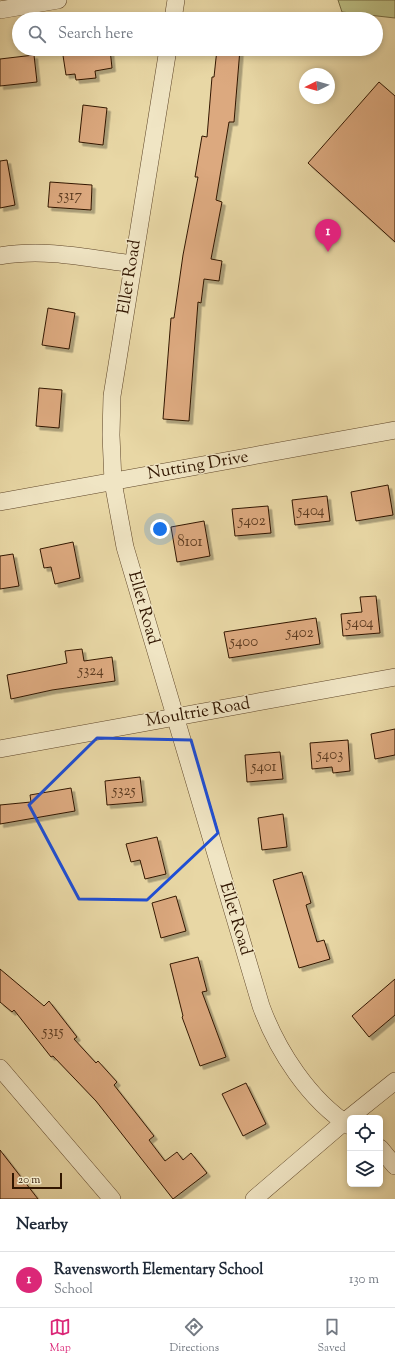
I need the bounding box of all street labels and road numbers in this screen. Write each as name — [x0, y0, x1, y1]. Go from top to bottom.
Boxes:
street label: Ellet Road — [112, 238, 148, 316]
street label: Nutting Drive — [145, 445, 251, 487]
street label: Ellet Road — [121, 569, 165, 648]
street label: Moultrie Road — [144, 692, 253, 734]
street label: Ellet Road — [213, 880, 258, 959]

